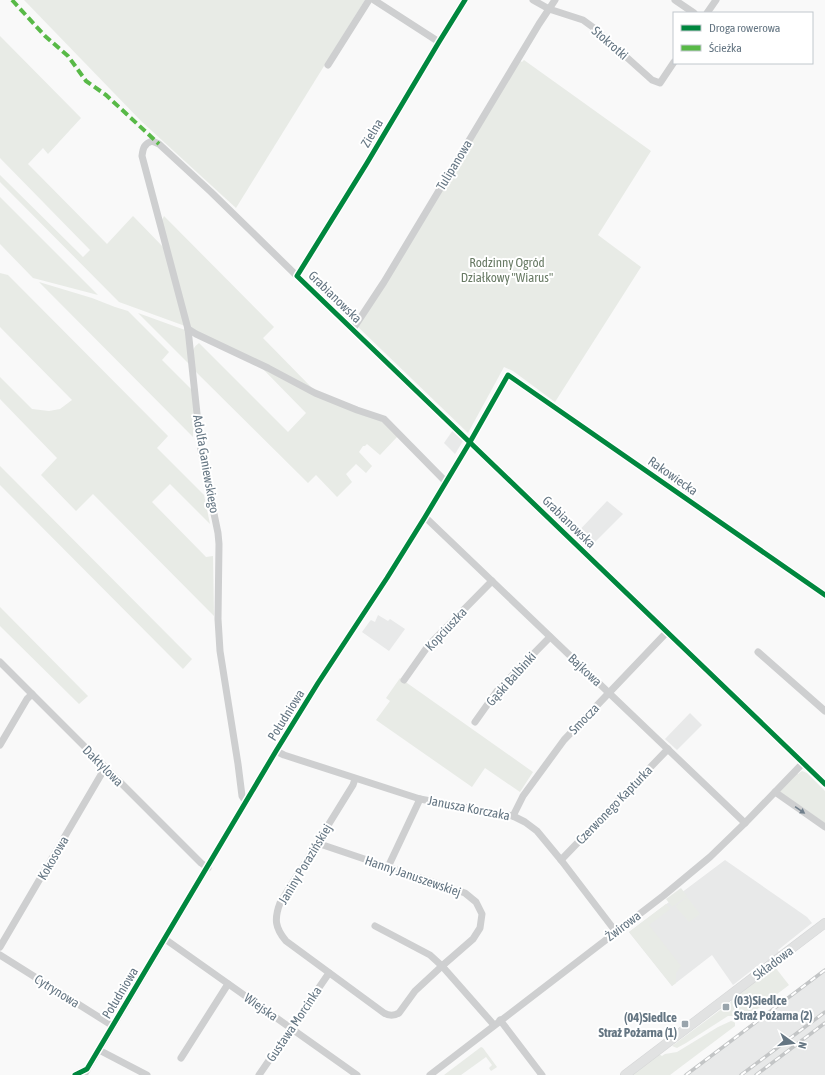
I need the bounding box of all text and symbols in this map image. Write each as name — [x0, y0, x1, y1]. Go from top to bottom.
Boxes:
legend — [673, 12, 813, 64]
text: Droga rowerowa — [709, 21, 780, 35]
street label: Stokrotki — [589, 23, 631, 63]
text: Ścieżka — [709, 41, 742, 55]
street label: Zielna — [358, 116, 386, 150]
street label: Tulipanowa — [433, 137, 475, 193]
park label: Rodzinny Ogród Działkowy "Wiarus" — [461, 255, 553, 285]
street label: Grabianowska — [305, 268, 365, 326]
street label: Adolfa Ganiewskiego — [190, 414, 222, 514]
street label: Rakowiecka — [645, 453, 701, 499]
street label: Grabianowska — [539, 493, 599, 551]
street label: Kopciuszka — [422, 604, 470, 654]
street label: Gąski Balbinki — [483, 649, 539, 709]
street label: Bajkowa — [565, 651, 605, 689]
street label: Południowa — [264, 687, 308, 743]
street label: Smocza — [566, 701, 602, 737]
street label: Daktylowa — [80, 743, 126, 789]
street label: Czerwonego Kapturka — [573, 763, 655, 847]
street label: Janusza Korczaka — [427, 793, 511, 823]
one-way arrow — [794, 806, 805, 814]
street label: Janiny Porazińskiej — [275, 821, 335, 907]
street label: Kokosowa — [34, 833, 72, 883]
street label: Hanny Januszewskiej — [363, 853, 463, 899]
street label: Żwirowa — [602, 908, 644, 944]
street label: Składowa — [750, 943, 796, 983]
street label: Południowa — [99, 965, 141, 1021]
street label: Cytrynowa — [32, 971, 82, 1011]
street label: Gustawa Morcinka — [263, 984, 325, 1064]
street label: Wiejska — [241, 990, 281, 1024]
place label: (03)Siedlce Straż Pożarna (2) — [734, 993, 813, 1023]
marker: (03)Siedlce Straż Pożarna (2) — [721, 1002, 731, 1012]
place label: (04)Siedlce Straż Pożarna (1) — [598, 1010, 677, 1040]
marker: (04)Siedlce Straż Pożarna (1) — [680, 1019, 690, 1029]
north arrow — [773, 1023, 813, 1063]
text: N — [796, 1041, 809, 1050]

